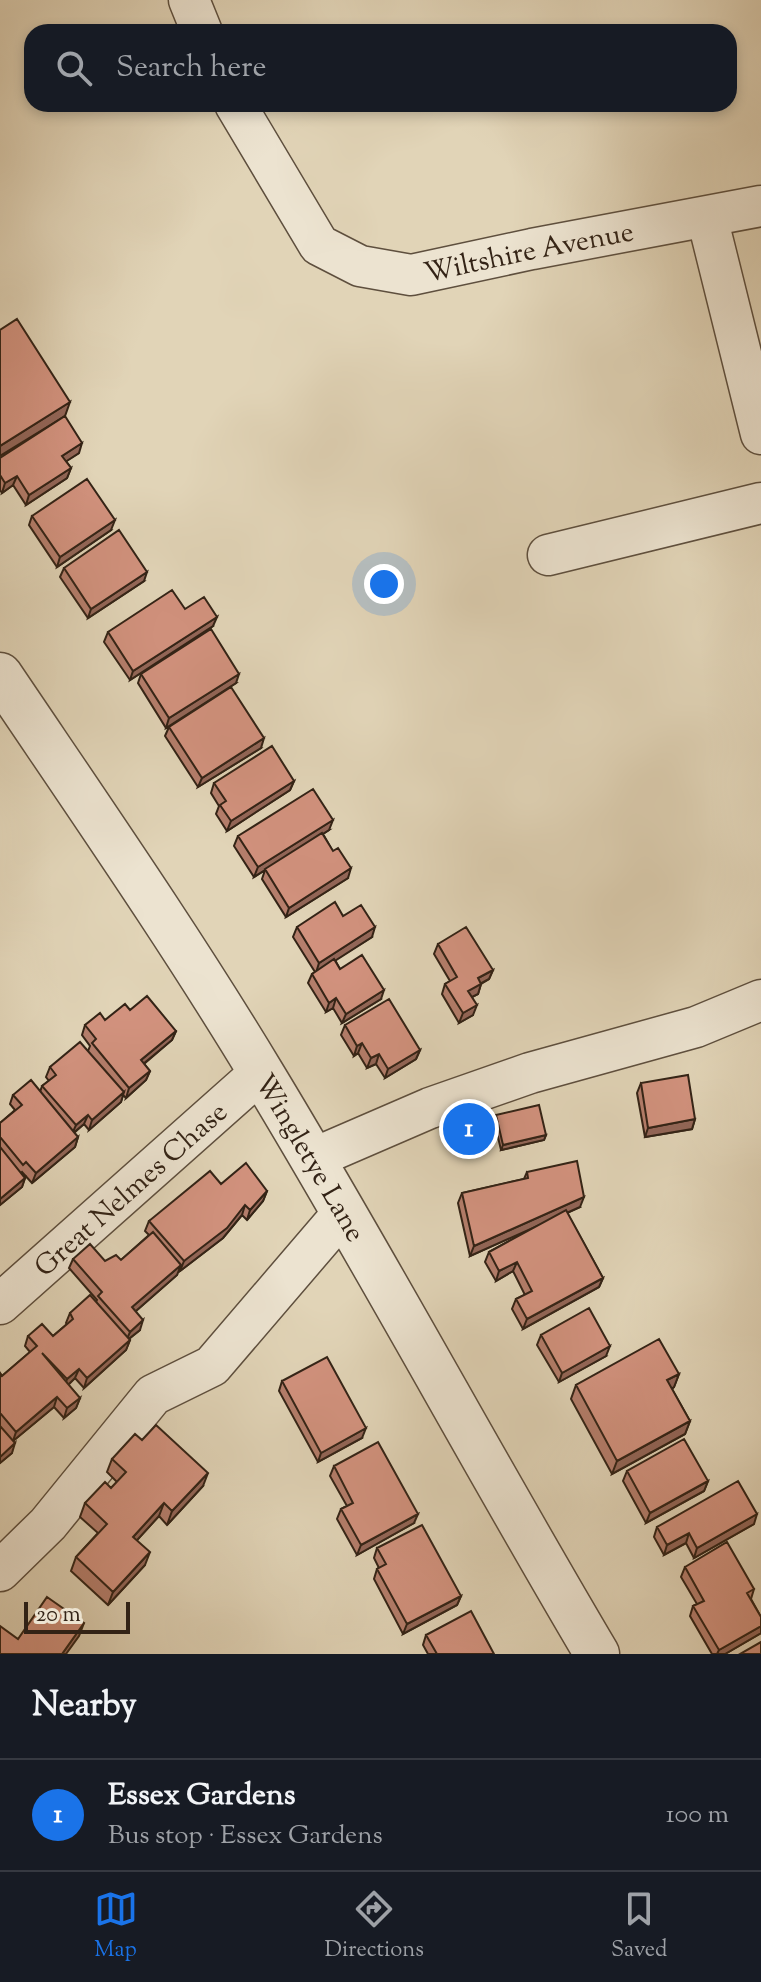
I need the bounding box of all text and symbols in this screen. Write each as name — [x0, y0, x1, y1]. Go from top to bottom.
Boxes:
search box — [24, 24, 737, 112]
icon: search — [52, 46, 96, 90]
text: Search here — [116, 47, 266, 90]
street label: Wiltshire Avenue — [421, 213, 637, 295]
your location — [364, 564, 404, 604]
street label: Wingletye Lane — [243, 1067, 374, 1250]
street label: Great Nelmes Chase — [27, 1094, 237, 1287]
pin: 1 — [443, 1099, 495, 1159]
scale bar — [24, 1598, 130, 1634]
text: 20 m — [36, 1600, 81, 1632]
text: Nearby — [32, 1682, 137, 1731]
text: Essex Gardens — [108, 1775, 296, 1818]
text: 1 — [54, 1797, 62, 1834]
text: 100 m — [666, 1797, 729, 1834]
text: Bus stop · Essex Gardens — [108, 1818, 383, 1855]
tab: Map — [94, 1887, 138, 1967]
tab: Directions — [325, 1887, 424, 1967]
tab: Saved — [611, 1887, 667, 1967]

